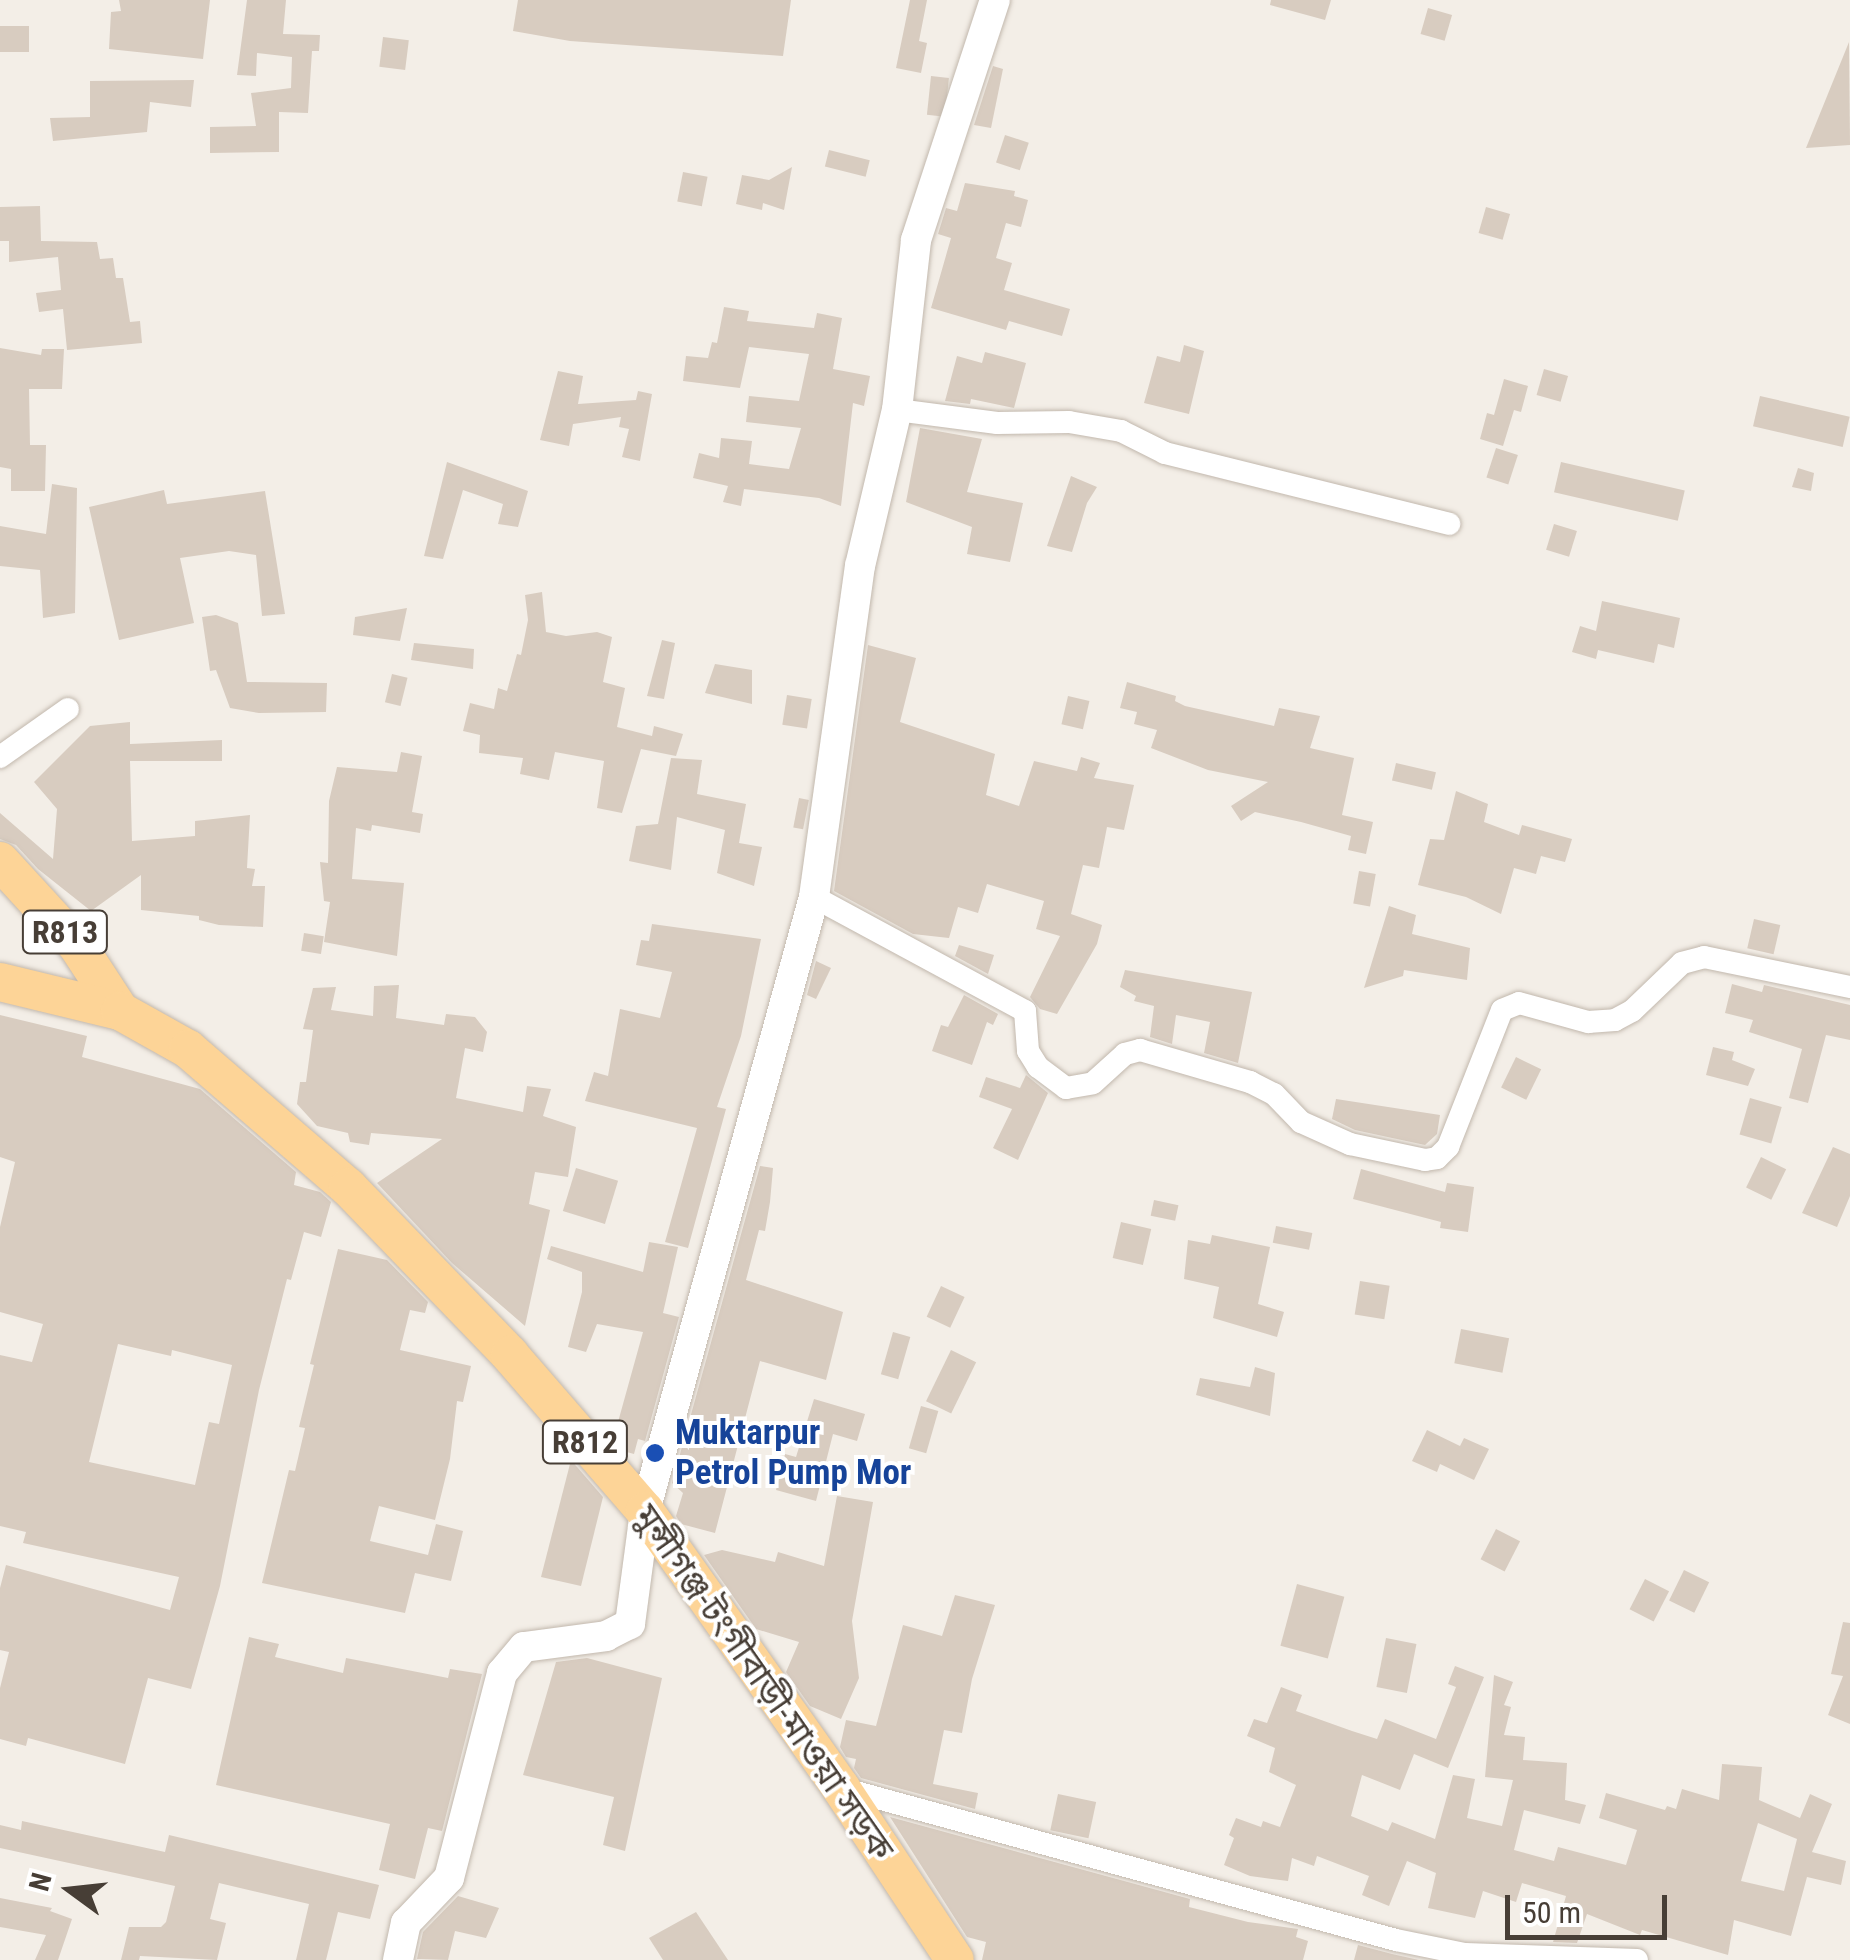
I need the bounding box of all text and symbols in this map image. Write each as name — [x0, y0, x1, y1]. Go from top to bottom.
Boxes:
road number: R813 — [20, 905, 110, 959]
place label: Muktarpur Petrol Pump Mor — [675, 1412, 911, 1494]
road number: R812 — [540, 1415, 630, 1469]
marker: Muktarpur Petrol Pump Mor — [644, 1442, 666, 1464]
street label: মুন্সীগঞ্জ-টংগীবাড়ী-মাওয়া সড়ক — [624, 1497, 902, 1869]
north arrow — [20, 1840, 120, 1940]
text: N — [22, 1870, 59, 1895]
scale bar — [1510, 1875, 1672, 1937]
text: 50 m — [1522, 1895, 1581, 1930]

